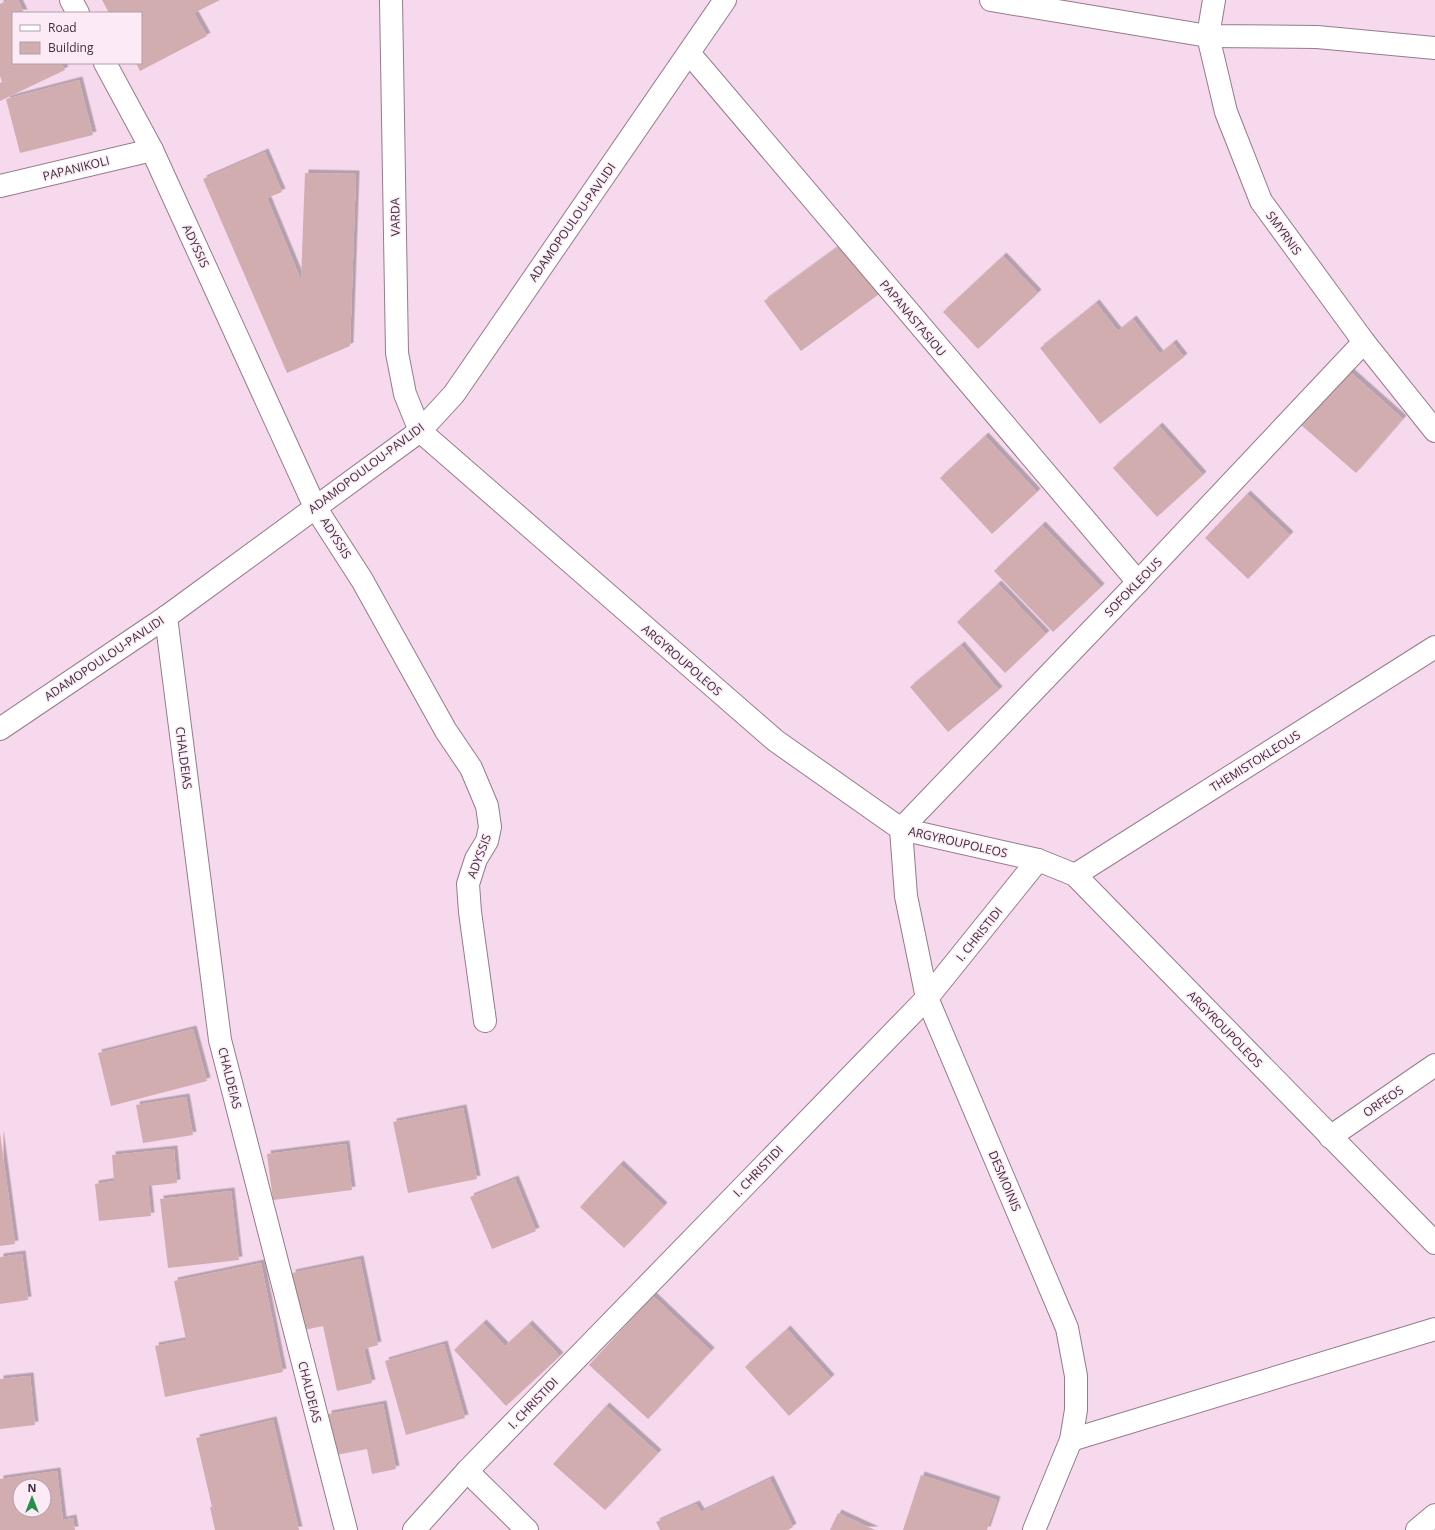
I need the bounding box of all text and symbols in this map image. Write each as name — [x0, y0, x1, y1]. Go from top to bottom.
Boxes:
legend — [12, 12, 142, 64]
text: Road — [48, 19, 77, 36]
text: Building — [48, 39, 94, 56]
street label: PAPANIKOLI — [41, 151, 111, 185]
street label: ADAMOPOULOU-PAVLIDI — [525, 159, 619, 285]
street label: VARDA — [386, 197, 404, 236]
street label: SMYRNIS — [1262, 208, 1306, 258]
street label: ADYSSIS — [179, 222, 213, 270]
street label: PAPANASTASIOU — [876, 276, 950, 360]
street label: ADAMOPOULOU-PAVLIDI — [305, 419, 427, 517]
street label: ADYSSIS — [317, 514, 355, 562]
street label: SOFOKLEOUS — [1100, 554, 1166, 620]
street label: ADAMOPOULOU-PAVLIDI — [41, 611, 167, 705]
street label: ARGYROUPOLEOS — [638, 620, 726, 700]
street label: CHALDEIAS — [172, 726, 196, 790]
street label: THEMISTOKLEOUS — [1207, 726, 1303, 796]
street label: ARGYROUPOLEOS — [907, 822, 1009, 862]
street label: ADYSSIS — [463, 831, 495, 881]
street label: I. CHRISTIDI — [952, 903, 1006, 965]
street label: ARGYROUPOLEOS — [1184, 987, 1266, 1071]
street label: CHALDEIAS — [214, 1045, 246, 1111]
street label: ORFEOS — [1359, 1081, 1407, 1121]
street label: I. CHRISTIDI — [729, 1142, 787, 1200]
street label: DESMOINIS — [985, 1148, 1025, 1214]
street label: CHALDEIAS — [294, 1359, 326, 1425]
street label: I. CHRISTIDI — [504, 1374, 562, 1432]
north arrow — [12, 1478, 52, 1518]
text: N — [28, 1480, 36, 1495]

